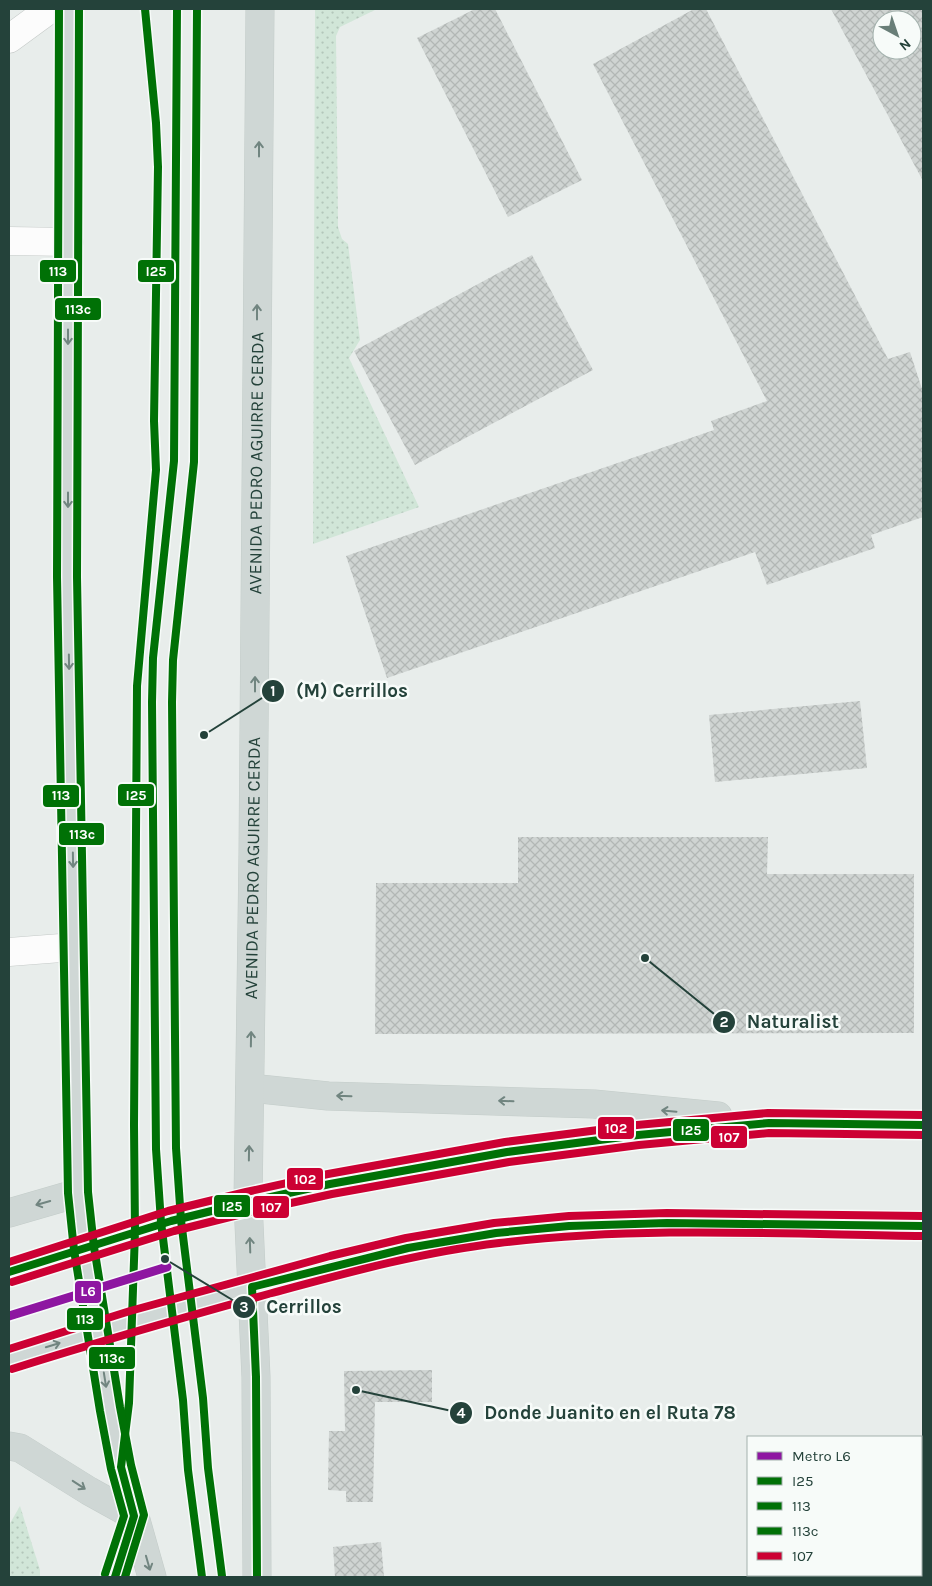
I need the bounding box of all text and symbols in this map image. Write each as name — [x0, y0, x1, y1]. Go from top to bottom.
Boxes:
north arrow — [872, 10, 922, 60]
text: N — [896, 35, 914, 54]
one-way arrow — [254, 141, 263, 157]
line badge: 113 — [39, 259, 77, 283]
line badge: I25 — [137, 259, 175, 283]
text: 113 — [49, 263, 67, 280]
text: I25 — [146, 263, 166, 280]
line badge: 113c — [54, 297, 102, 321]
text: 113c — [65, 301, 91, 318]
one-way arrow — [252, 304, 262, 320]
one-way arrow — [63, 329, 73, 345]
street label: AVENIDA PEDRO AGUIRRE CERDA — [244, 332, 268, 595]
one-way arrow — [63, 492, 72, 508]
one-way arrow — [64, 654, 74, 670]
callout: (M) Cerrillos — [261, 674, 418, 708]
one-way arrow — [250, 676, 259, 692]
text: (M) Cerrillos — [296, 680, 408, 702]
text: 1 — [270, 682, 276, 700]
street label: AVENIDA PEDRO AGUIRRE CERDA — [240, 737, 265, 1000]
line badge: I25 — [117, 783, 155, 807]
line badge: 113 — [42, 784, 80, 808]
text: 113 — [52, 787, 70, 804]
text: I25 — [126, 787, 146, 804]
line badge: 113c — [58, 822, 105, 846]
text: 113c — [69, 826, 95, 843]
one-way arrow — [68, 852, 77, 868]
callout: Naturalist — [712, 1005, 849, 1039]
text: Naturalist — [747, 1011, 839, 1033]
text: 2 — [719, 1013, 729, 1031]
one-way arrow — [246, 1031, 255, 1047]
one-way arrow — [336, 1091, 352, 1101]
one-way arrow — [499, 1096, 515, 1106]
one-way arrow — [661, 1106, 677, 1115]
line badge: 102 — [597, 1116, 635, 1140]
line badge: I25 — [672, 1118, 710, 1142]
text: 102 — [605, 1120, 627, 1137]
text: I25 — [681, 1122, 701, 1139]
line badge: 107 — [710, 1125, 748, 1149]
text: 107 — [719, 1129, 739, 1146]
one-way arrow — [244, 1145, 254, 1162]
line badge: 102 — [286, 1167, 324, 1191]
text: 102 — [294, 1171, 316, 1188]
line badge: I25 — [213, 1194, 251, 1218]
line badge: 107 — [252, 1195, 290, 1219]
text: I25 — [222, 1198, 242, 1215]
one-way arrow — [36, 1199, 52, 1208]
text: 107 — [261, 1199, 281, 1216]
one-way arrow — [245, 1237, 255, 1253]
line badge: L6 — [74, 1280, 102, 1304]
text: L6 — [80, 1283, 96, 1300]
callout: Cerrillos — [231, 1290, 352, 1324]
text: Cerrillos — [266, 1296, 342, 1318]
text: 3 — [239, 1298, 249, 1316]
line badge: 113 — [66, 1307, 104, 1331]
text: 113 — [76, 1311, 94, 1328]
one-way arrow — [45, 1340, 61, 1350]
line badge: 113c — [88, 1346, 136, 1370]
text: 113c — [99, 1350, 125, 1367]
one-way arrow — [100, 1372, 110, 1388]
callout: Donde Juanito en el Ruta 78 — [449, 1396, 745, 1430]
text: Donde Juanito en el Ruta 78 — [484, 1402, 736, 1424]
text: 4 — [457, 1404, 466, 1422]
legend — [747, 1436, 922, 1576]
text: Metro L6 — [792, 1447, 851, 1465]
text: I25 — [792, 1472, 813, 1490]
one-way arrow — [71, 1480, 85, 1490]
text: 113 — [792, 1497, 811, 1515]
text: 113c — [792, 1522, 819, 1540]
text: 107 — [792, 1547, 813, 1565]
one-way arrow — [144, 1555, 153, 1571]

